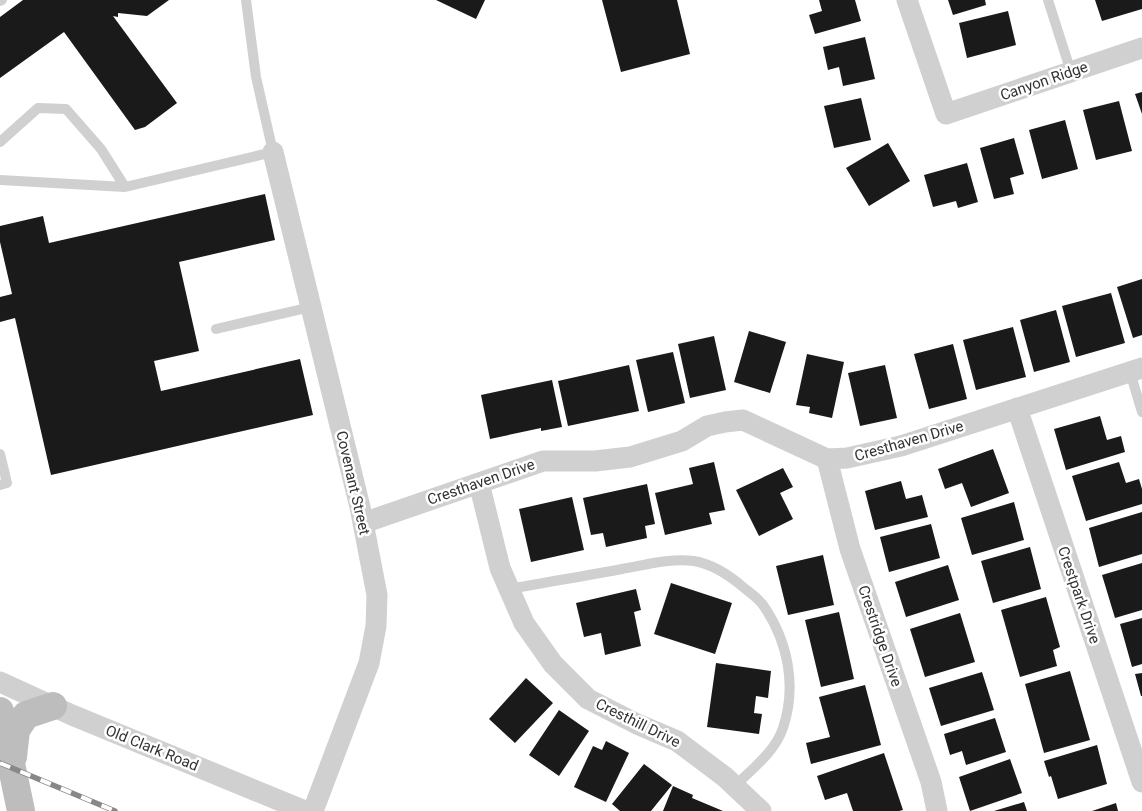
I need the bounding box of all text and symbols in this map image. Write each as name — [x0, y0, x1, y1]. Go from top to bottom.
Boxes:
street label: Canyon Ridge — [998, 58, 1090, 104]
street label: Cresthaven Drive — [852, 417, 966, 465]
street label: Covenant Street — [332, 429, 374, 537]
street label: Cresthaven Drive — [425, 455, 537, 509]
street label: Crestpark Drive — [1054, 544, 1104, 646]
street label: Crestridge Drive — [854, 583, 906, 689]
street label: Cresthill Drive — [593, 695, 683, 751]
street label: Old Clark Road — [103, 721, 201, 775]

